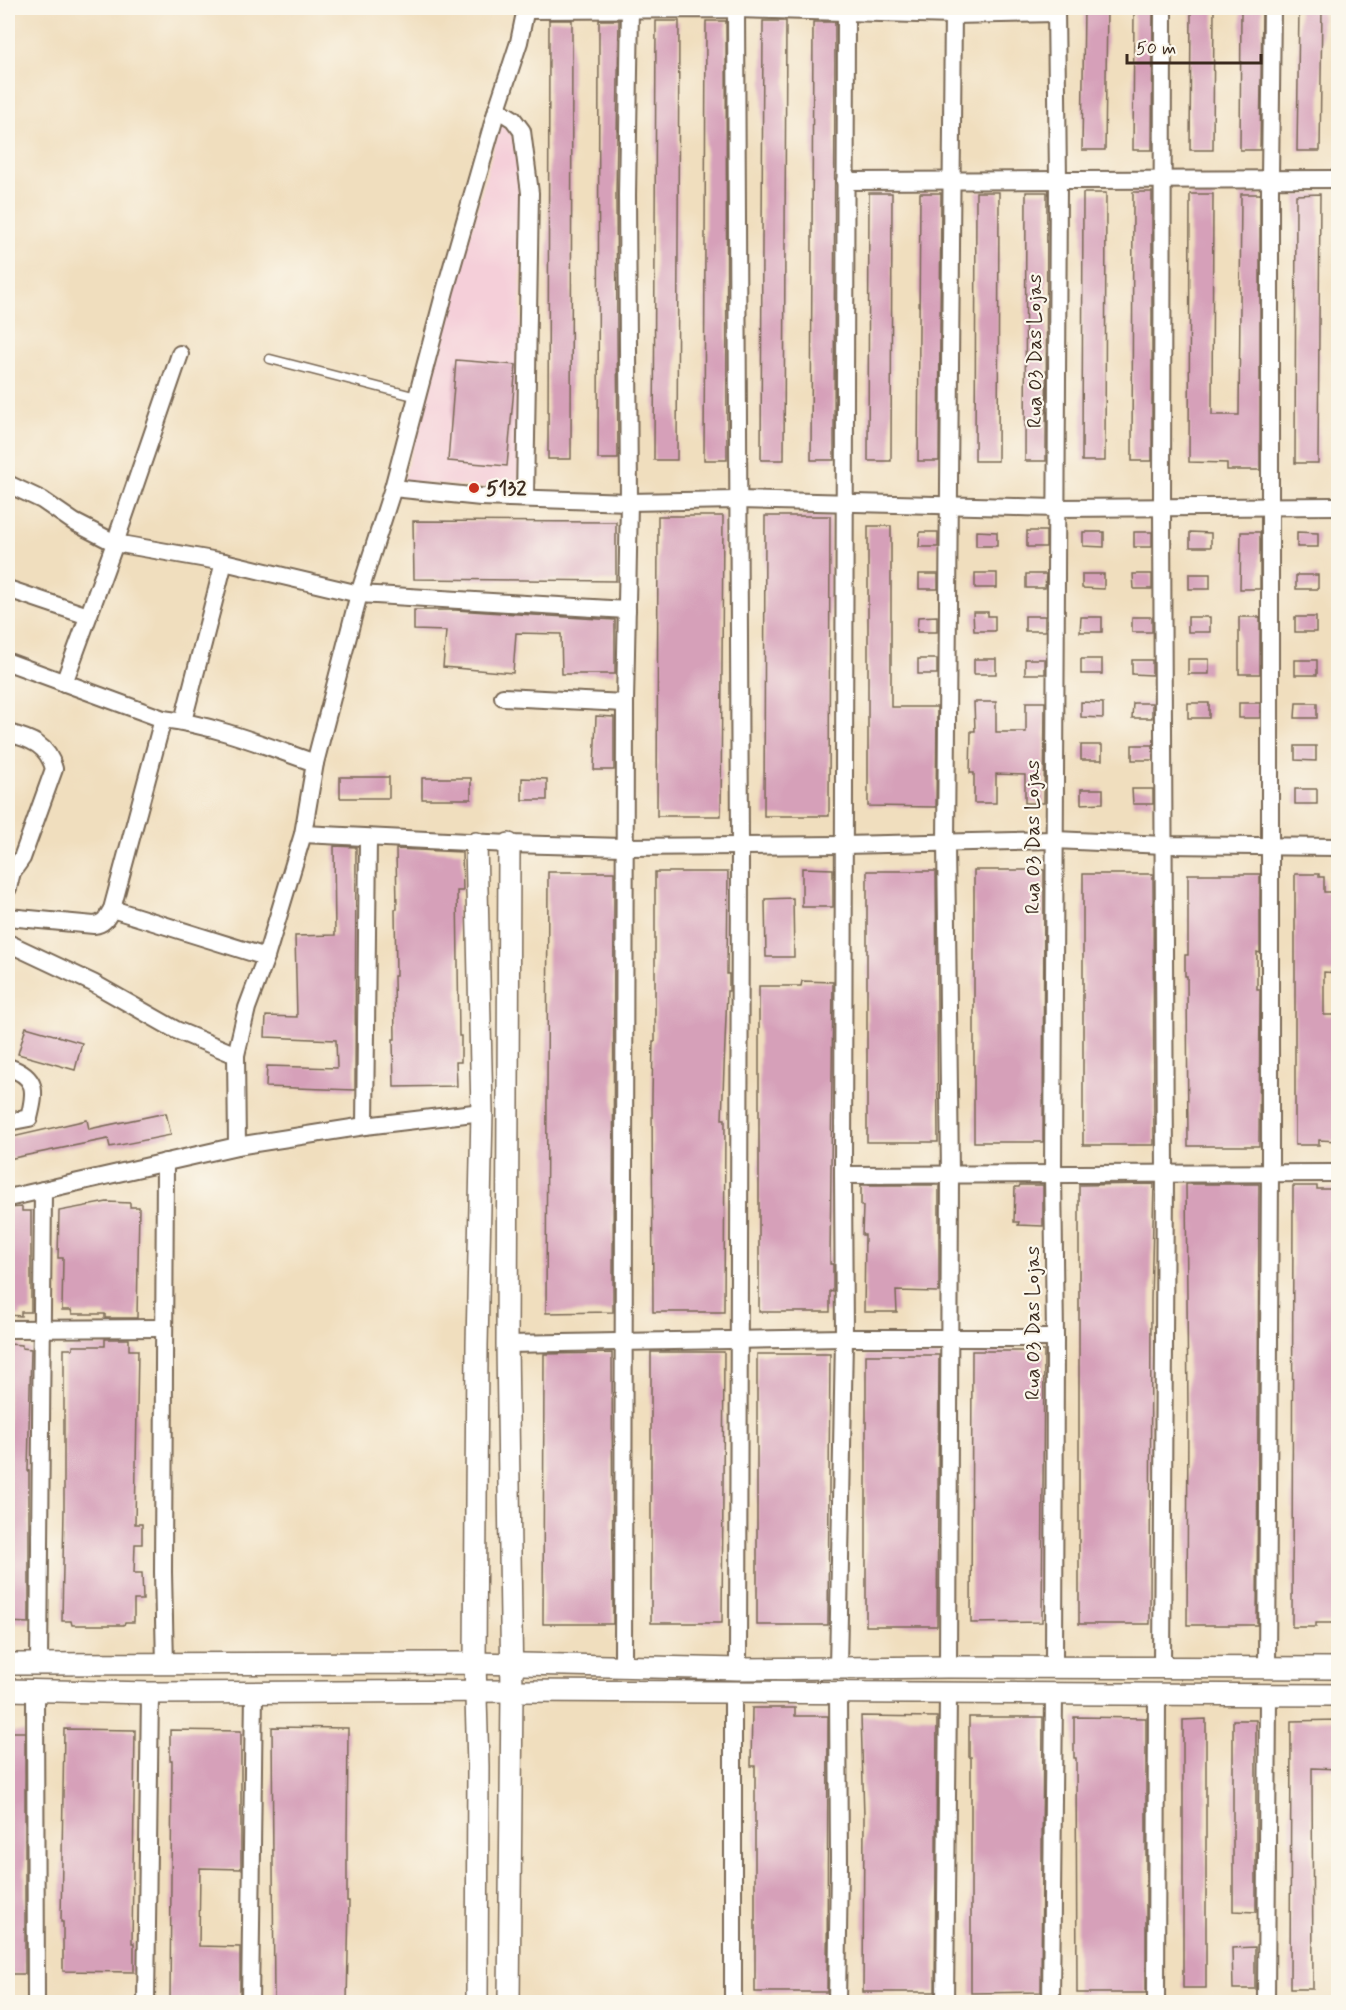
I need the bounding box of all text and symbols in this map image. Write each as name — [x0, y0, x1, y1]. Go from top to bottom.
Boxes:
scale bar — [1127, 27, 1260, 65]
text: 50 m — [1136, 37, 1176, 61]
street label: Rua 03 Das Lojas — [1021, 274, 1049, 428]
place label: 5132 — [486, 475, 527, 503]
marker: 5132 — [467, 481, 481, 495]
street label: Rua 03 Das Lojas — [1019, 760, 1047, 914]
street label: Rua 03 Das Lojas — [1019, 1246, 1047, 1400]

